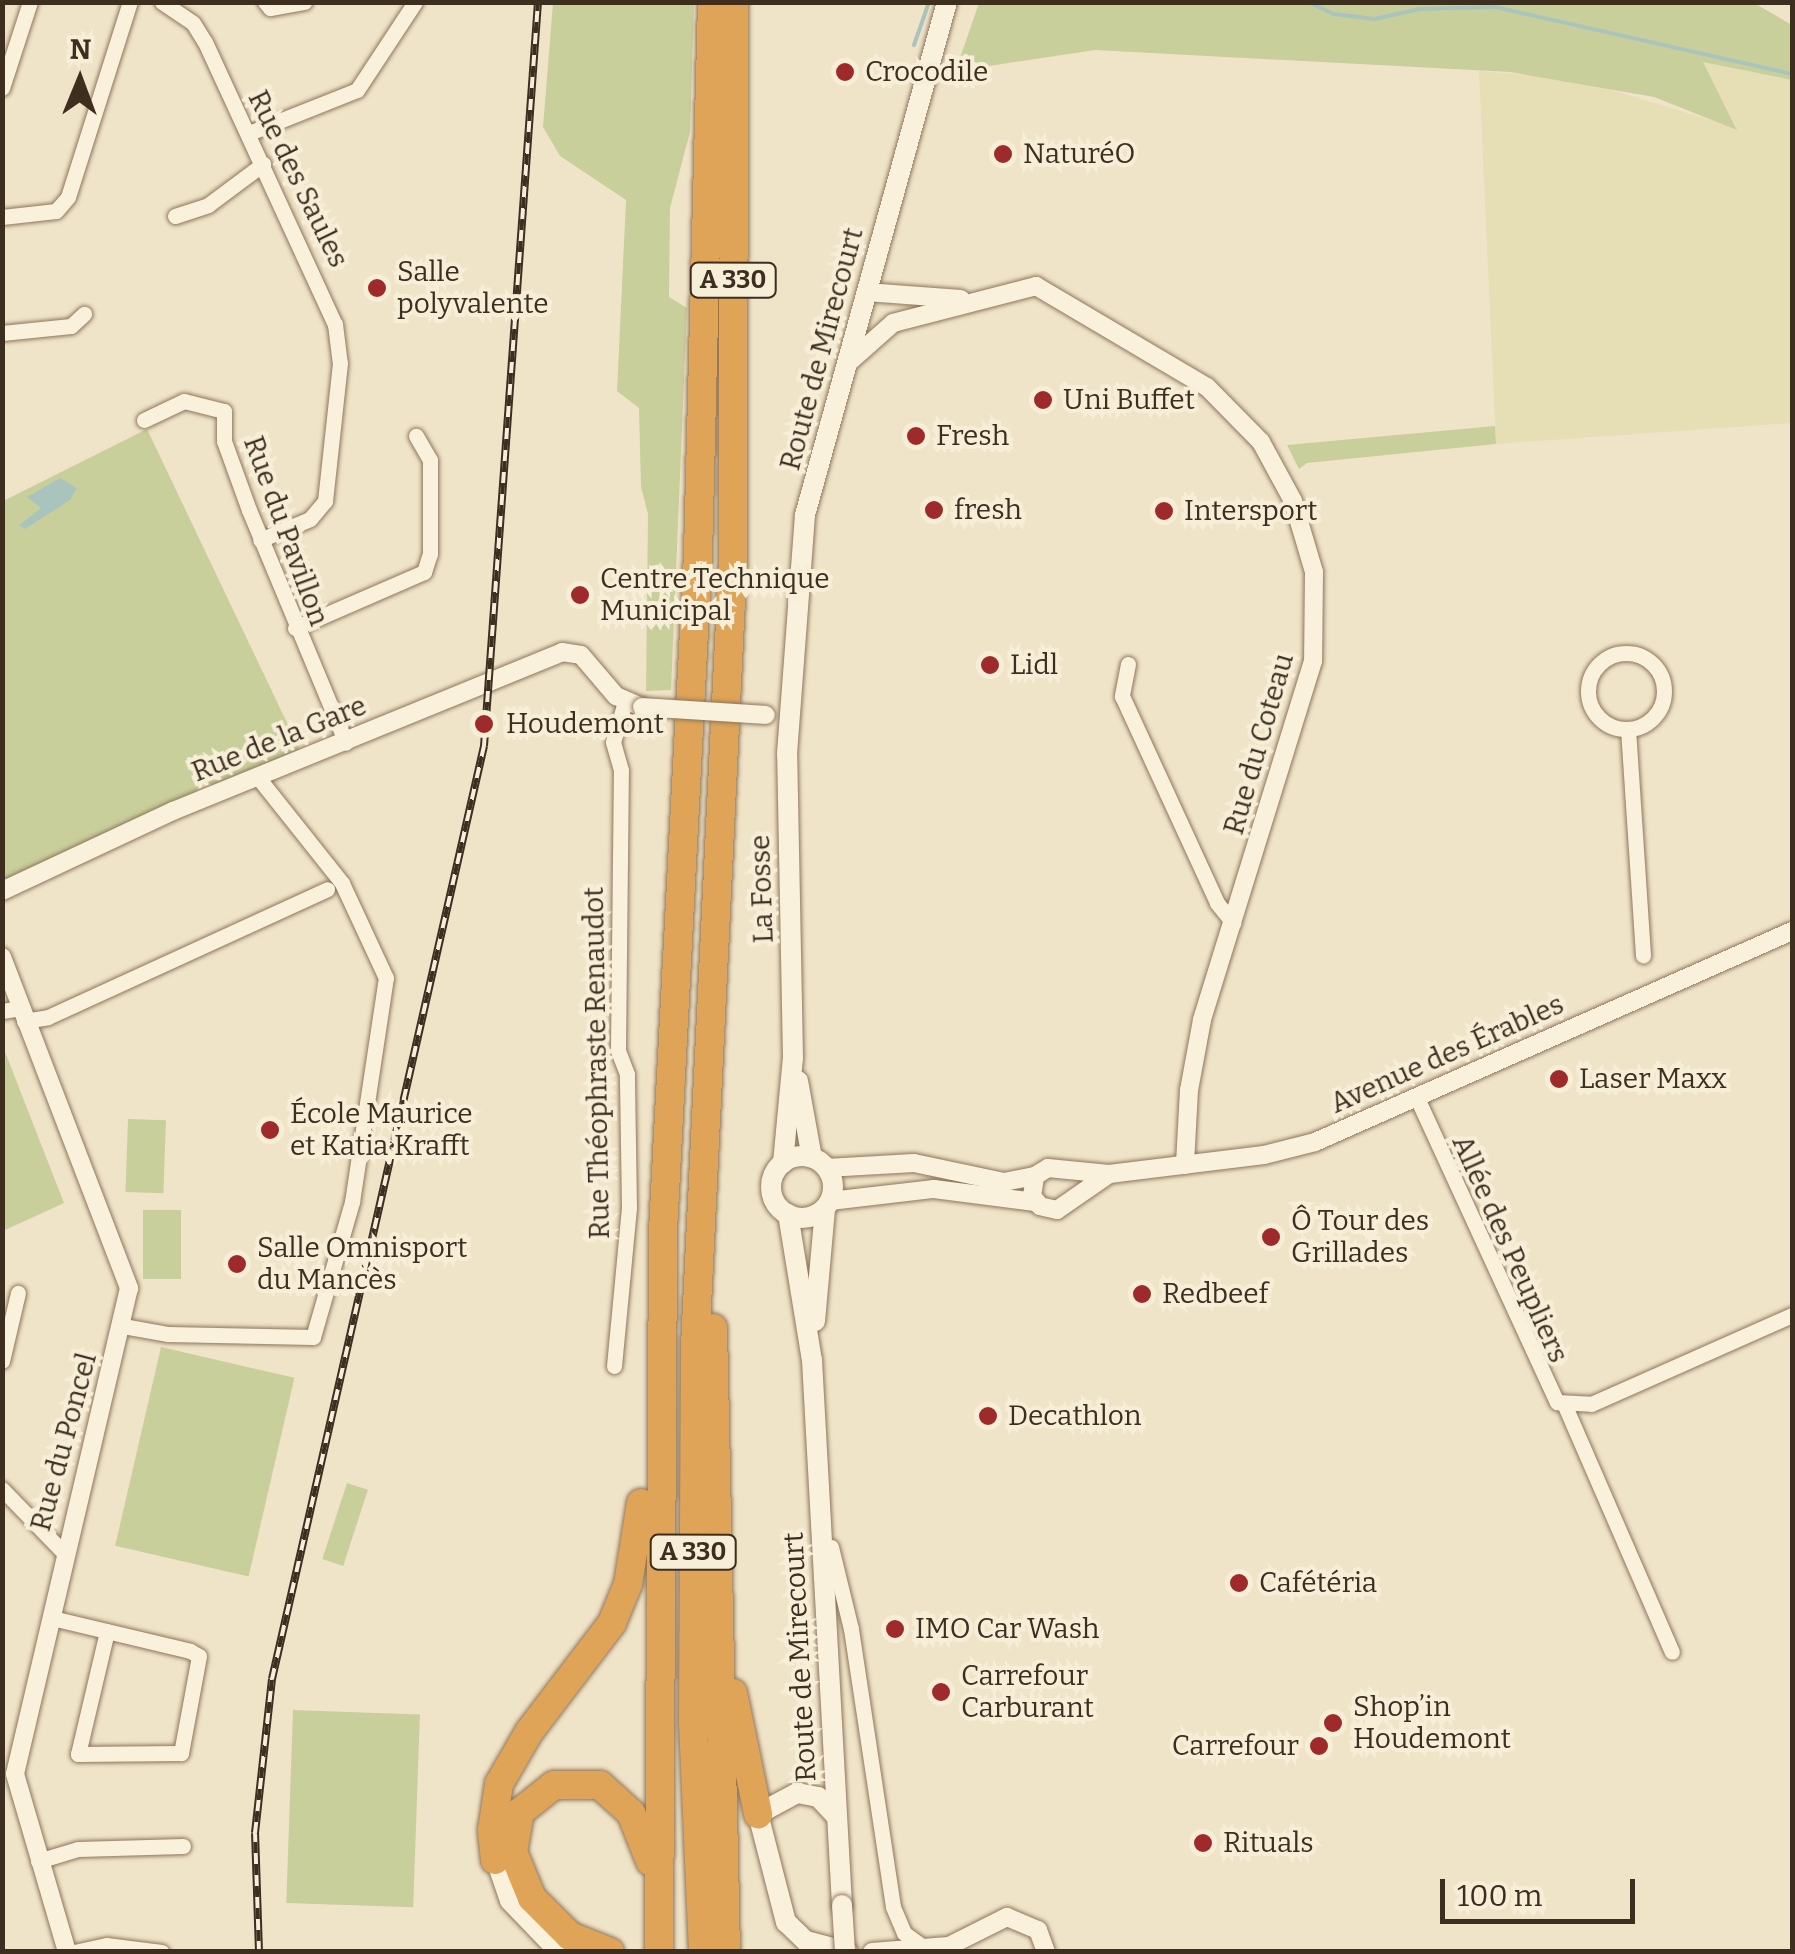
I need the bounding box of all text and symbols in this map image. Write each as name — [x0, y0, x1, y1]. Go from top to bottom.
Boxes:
north arrow — [30, 30, 130, 130]
text: N — [69, 33, 92, 66]
place label: Crocodile — [865, 55, 988, 89]
marker: Crocodile — [834, 61, 856, 83]
street label: Rue des Saules — [241, 85, 355, 273]
place label: NaturéO — [1023, 137, 1135, 171]
marker: NaturéO — [992, 143, 1014, 165]
street label: Route de Mirecourt — [773, 224, 871, 474]
place label: Salle polyvalente — [397, 255, 548, 321]
road number: A 330 — [688, 260, 778, 300]
marker: Salle polyvalente — [366, 277, 388, 299]
place label: Uni Buffet — [1063, 383, 1195, 417]
marker: Uni Buffet — [1032, 389, 1054, 411]
place label: Fresh — [936, 419, 1009, 453]
marker: Fresh — [905, 425, 927, 447]
street label: Rue du Pavillon — [236, 432, 336, 630]
place label: fresh — [954, 493, 1022, 527]
place label: Intersport — [1184, 494, 1317, 528]
marker: fresh — [923, 499, 945, 521]
marker: Intersport — [1153, 500, 1175, 522]
place label: Centre Technique Municipal — [600, 562, 830, 628]
marker: Centre Technique Municipal — [569, 584, 591, 606]
place label: Lidl — [1010, 648, 1058, 682]
street label: Rue du Coteau — [1217, 650, 1301, 838]
marker: Lidl — [979, 654, 1001, 676]
street label: Rue de la Gare — [187, 689, 371, 789]
place label: Houdemont — [506, 707, 664, 741]
marker: Houdemont — [471, 711, 497, 737]
street label: La Fosse — [743, 834, 781, 944]
street label: Rue Théophraste Renaudot — [577, 886, 617, 1240]
street label: Avenue des Érables — [1325, 987, 1569, 1121]
place label: Laser Maxx — [1579, 1062, 1727, 1096]
marker: Laser Maxx — [1548, 1068, 1570, 1090]
place label: École Maurice et Katia Krafft — [290, 1097, 473, 1163]
marker: École Maurice et Katia Krafft — [259, 1119, 281, 1141]
street label: Allée des Peupliers — [1445, 1130, 1575, 1368]
place label: Ô Tour des Grillades — [1291, 1204, 1429, 1270]
marker: Ô Tour des Grillades — [1260, 1226, 1282, 1248]
place label: Salle Omnisport du Mancès — [257, 1231, 467, 1297]
marker: Salle Omnisport du Mancès — [226, 1253, 248, 1275]
place label: Redbeef — [1162, 1277, 1268, 1311]
marker: Redbeef — [1131, 1283, 1153, 1305]
street label: Rue du Poncel — [24, 1349, 104, 1535]
place label: Decathlon — [1008, 1399, 1142, 1433]
marker: Decathlon — [977, 1405, 999, 1427]
street label: Route de Mirecourt — [777, 1531, 823, 1783]
road number: A 330 — [648, 1532, 738, 1572]
place label: Cafétéria — [1259, 1566, 1377, 1600]
marker: Cafétéria — [1228, 1572, 1250, 1594]
place label: IMO Car Wash — [915, 1612, 1099, 1646]
marker: IMO Car Wash — [884, 1618, 906, 1640]
place label: Carrefour Carburant — [961, 1659, 1094, 1725]
marker: Carrefour Carburant — [930, 1681, 952, 1703]
place label: Shop’in Houdemont — [1353, 1690, 1511, 1756]
marker: Shop’in Houdemont — [1322, 1712, 1344, 1734]
place label: Carrefour — [1172, 1729, 1299, 1763]
marker: Carrefour — [1308, 1735, 1330, 1757]
place label: Rituals — [1223, 1826, 1314, 1860]
marker: Rituals — [1192, 1832, 1214, 1854]
scale bar — [1445, 1859, 1640, 1921]
text: 100 m — [1457, 1878, 1542, 1914]

